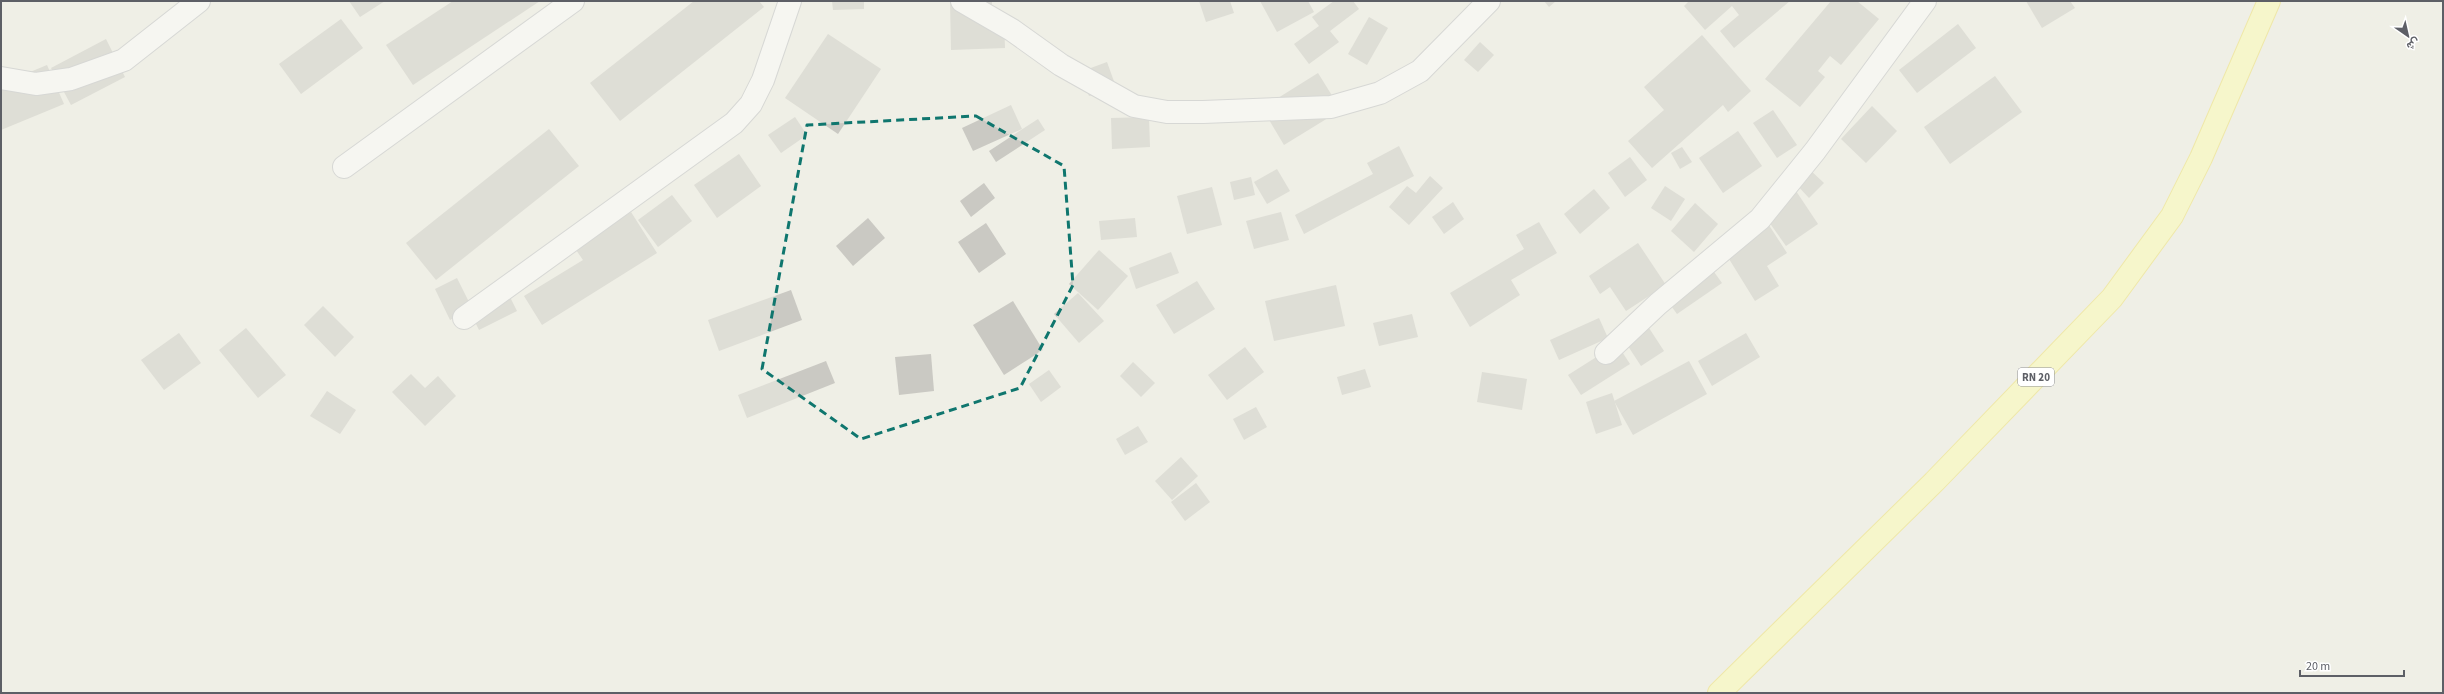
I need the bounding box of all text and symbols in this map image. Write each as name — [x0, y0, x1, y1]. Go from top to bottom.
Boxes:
north arrow — [2388, 16, 2428, 56]
text: ش — [2404, 34, 2423, 54]
road number: RN 20 — [2018, 368, 2054, 386]
scale bar — [2300, 652, 2404, 678]
text: 20 m — [2306, 658, 2330, 675]

